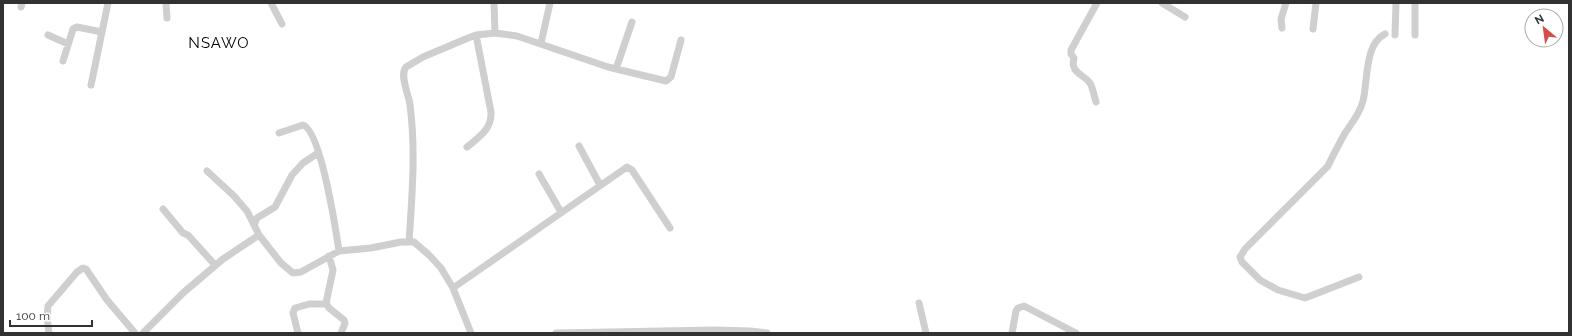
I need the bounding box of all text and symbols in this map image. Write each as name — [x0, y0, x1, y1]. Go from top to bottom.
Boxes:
north arrow — [1524, 8, 1564, 48]
text: N — [1533, 12, 1546, 27]
district label: NSAWO — [188, 34, 250, 52]
scale bar — [10, 302, 92, 328]
text: 100 m — [16, 309, 50, 323]

